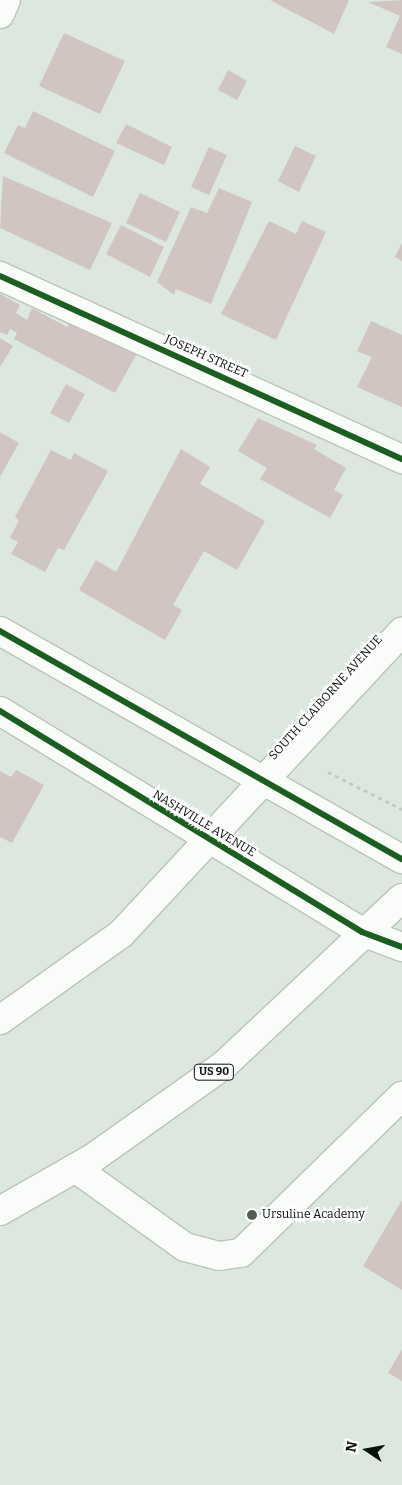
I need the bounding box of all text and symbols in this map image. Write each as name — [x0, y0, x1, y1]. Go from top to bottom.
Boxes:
street label: JOSEPH STREET — [162, 332, 250, 382]
street label: SOUTH CLAIBORNE AVENUE — [266, 633, 386, 763]
street label: NASHVILLE AVENUE — [150, 788, 258, 860]
road number: US 90 — [193, 1064, 235, 1080]
place label: Ursuline Academy — [262, 1208, 365, 1222]
marker: Ursuline Academy — [246, 1209, 258, 1221]
north arrow — [342, 1425, 392, 1475]
text: N — [342, 1440, 361, 1454]

